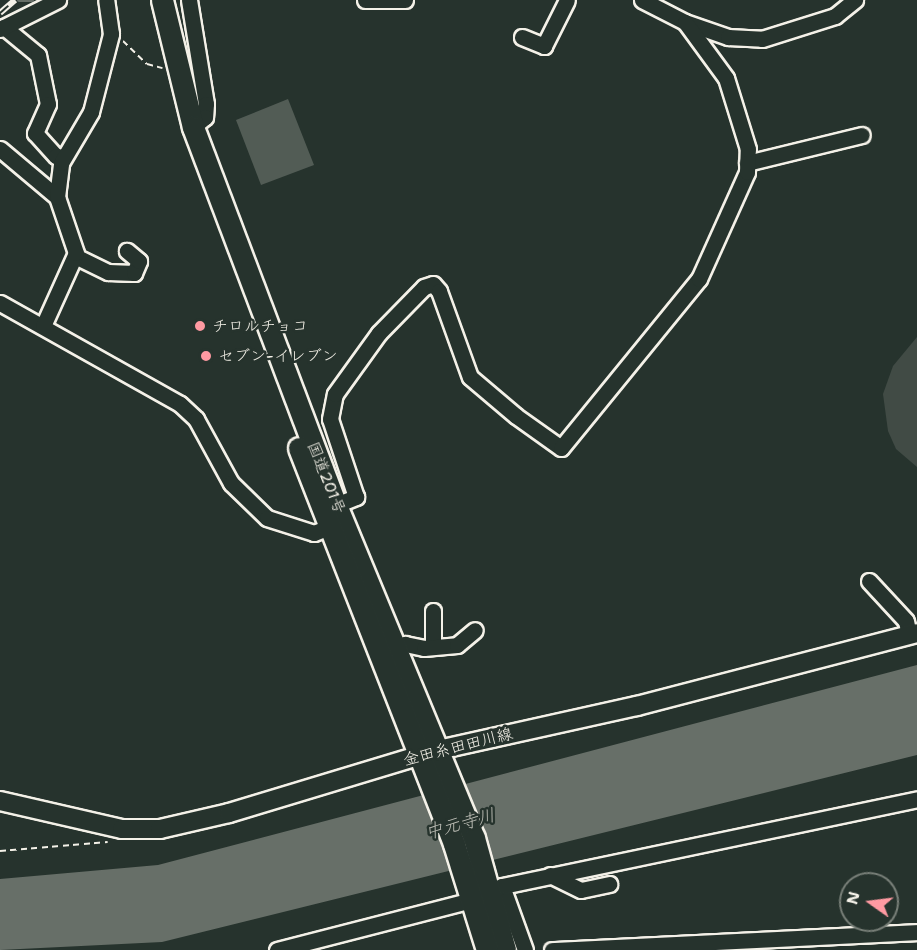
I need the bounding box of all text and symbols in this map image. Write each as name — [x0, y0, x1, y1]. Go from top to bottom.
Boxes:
place label: チロルチョコ — [212, 316, 308, 336]
marker: チロルチョコ — [193, 319, 207, 333]
place label: セブン-イレブン — [218, 346, 338, 366]
marker: セブン-イレブン — [199, 349, 213, 363]
street label: 国道201号 — [303, 439, 349, 517]
street label: 金田糸田田川線 — [401, 724, 515, 770]
water label: 中元寺川 — [422, 804, 498, 844]
north arrow — [839, 872, 899, 932]
text: N — [841, 889, 865, 907]

